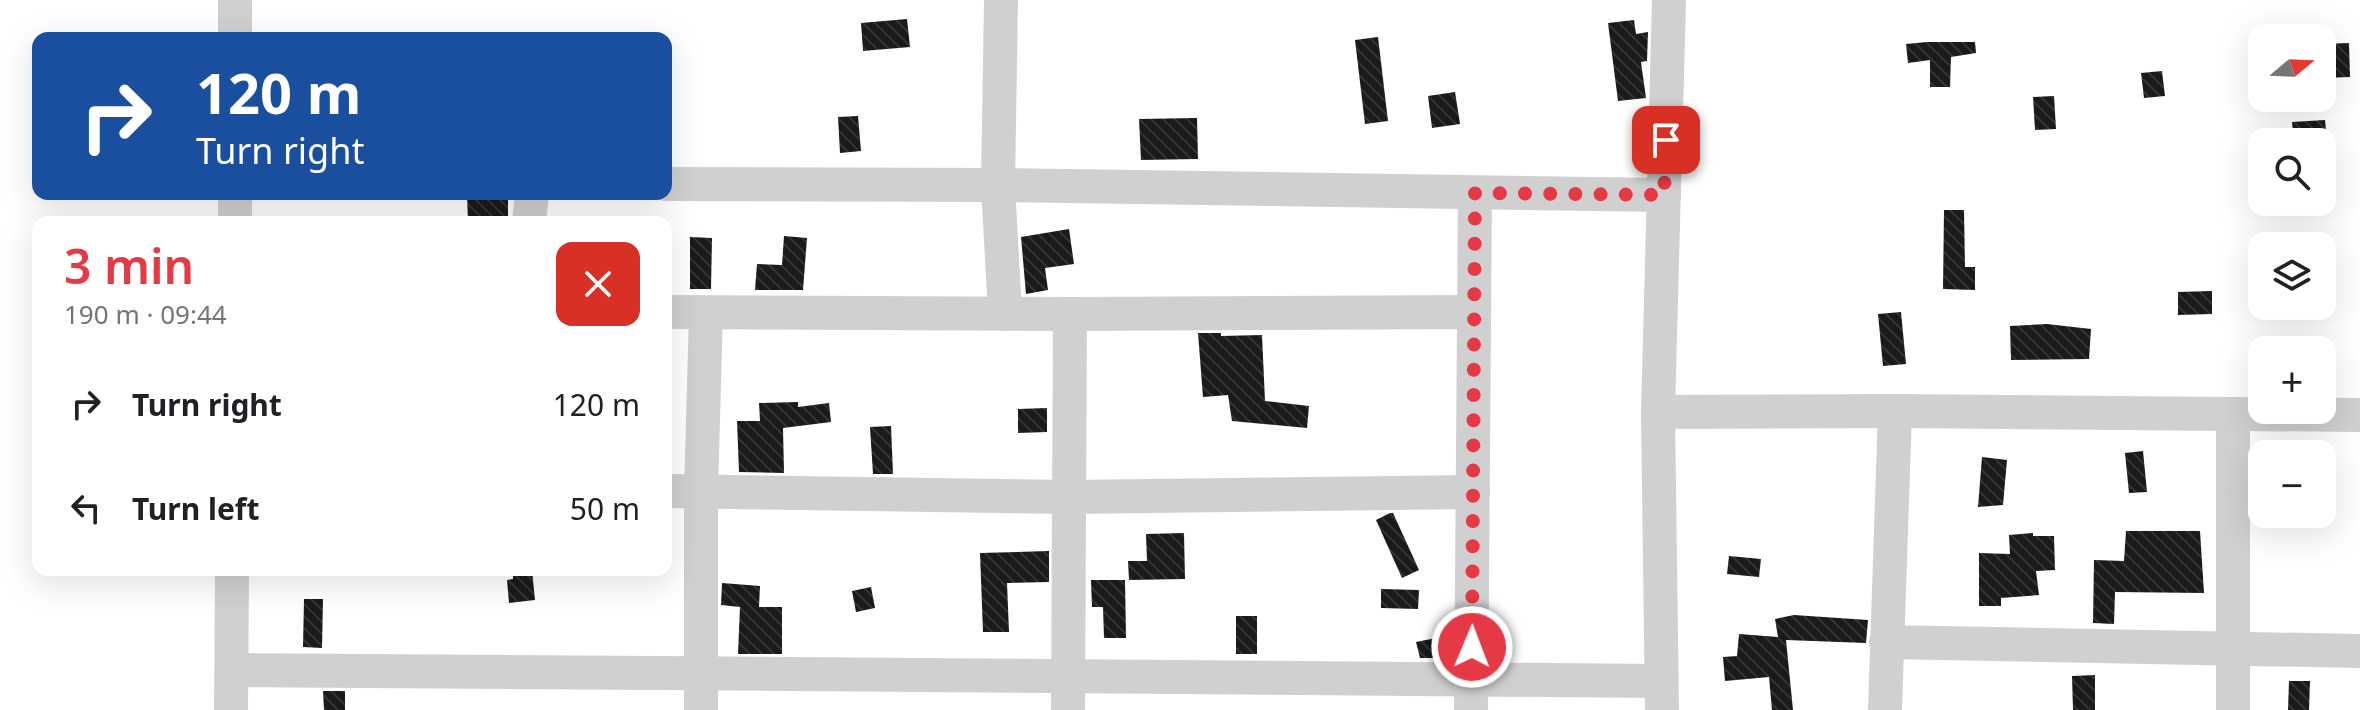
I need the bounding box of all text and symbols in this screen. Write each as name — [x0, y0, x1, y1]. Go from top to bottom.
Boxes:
north arrow — [2248, 24, 2336, 112]
map controls — [2248, 24, 2336, 528]
text: 120 m — [196, 54, 361, 130]
icon: right — [64, 64, 168, 168]
pin — [1632, 106, 1700, 174]
icon: arrive — [1644, 118, 1688, 162]
text: Turn right — [196, 126, 364, 175]
button: search — [2248, 128, 2336, 216]
button: layers — [2248, 232, 2336, 320]
text: 3 min — [64, 233, 194, 298]
button: close — [556, 242, 640, 326]
text: 190 m · 09:44 — [64, 296, 227, 332]
button: + — [2248, 336, 2336, 424]
icon: right — [64, 382, 108, 426]
text: Turn right — [132, 384, 282, 425]
text: 120 m — [553, 384, 640, 425]
button: − — [2248, 440, 2336, 528]
icon: left — [64, 486, 108, 530]
text: Turn left — [132, 488, 260, 529]
text: 50 m — [570, 488, 640, 529]
position arrow — [1430, 605, 1514, 689]

